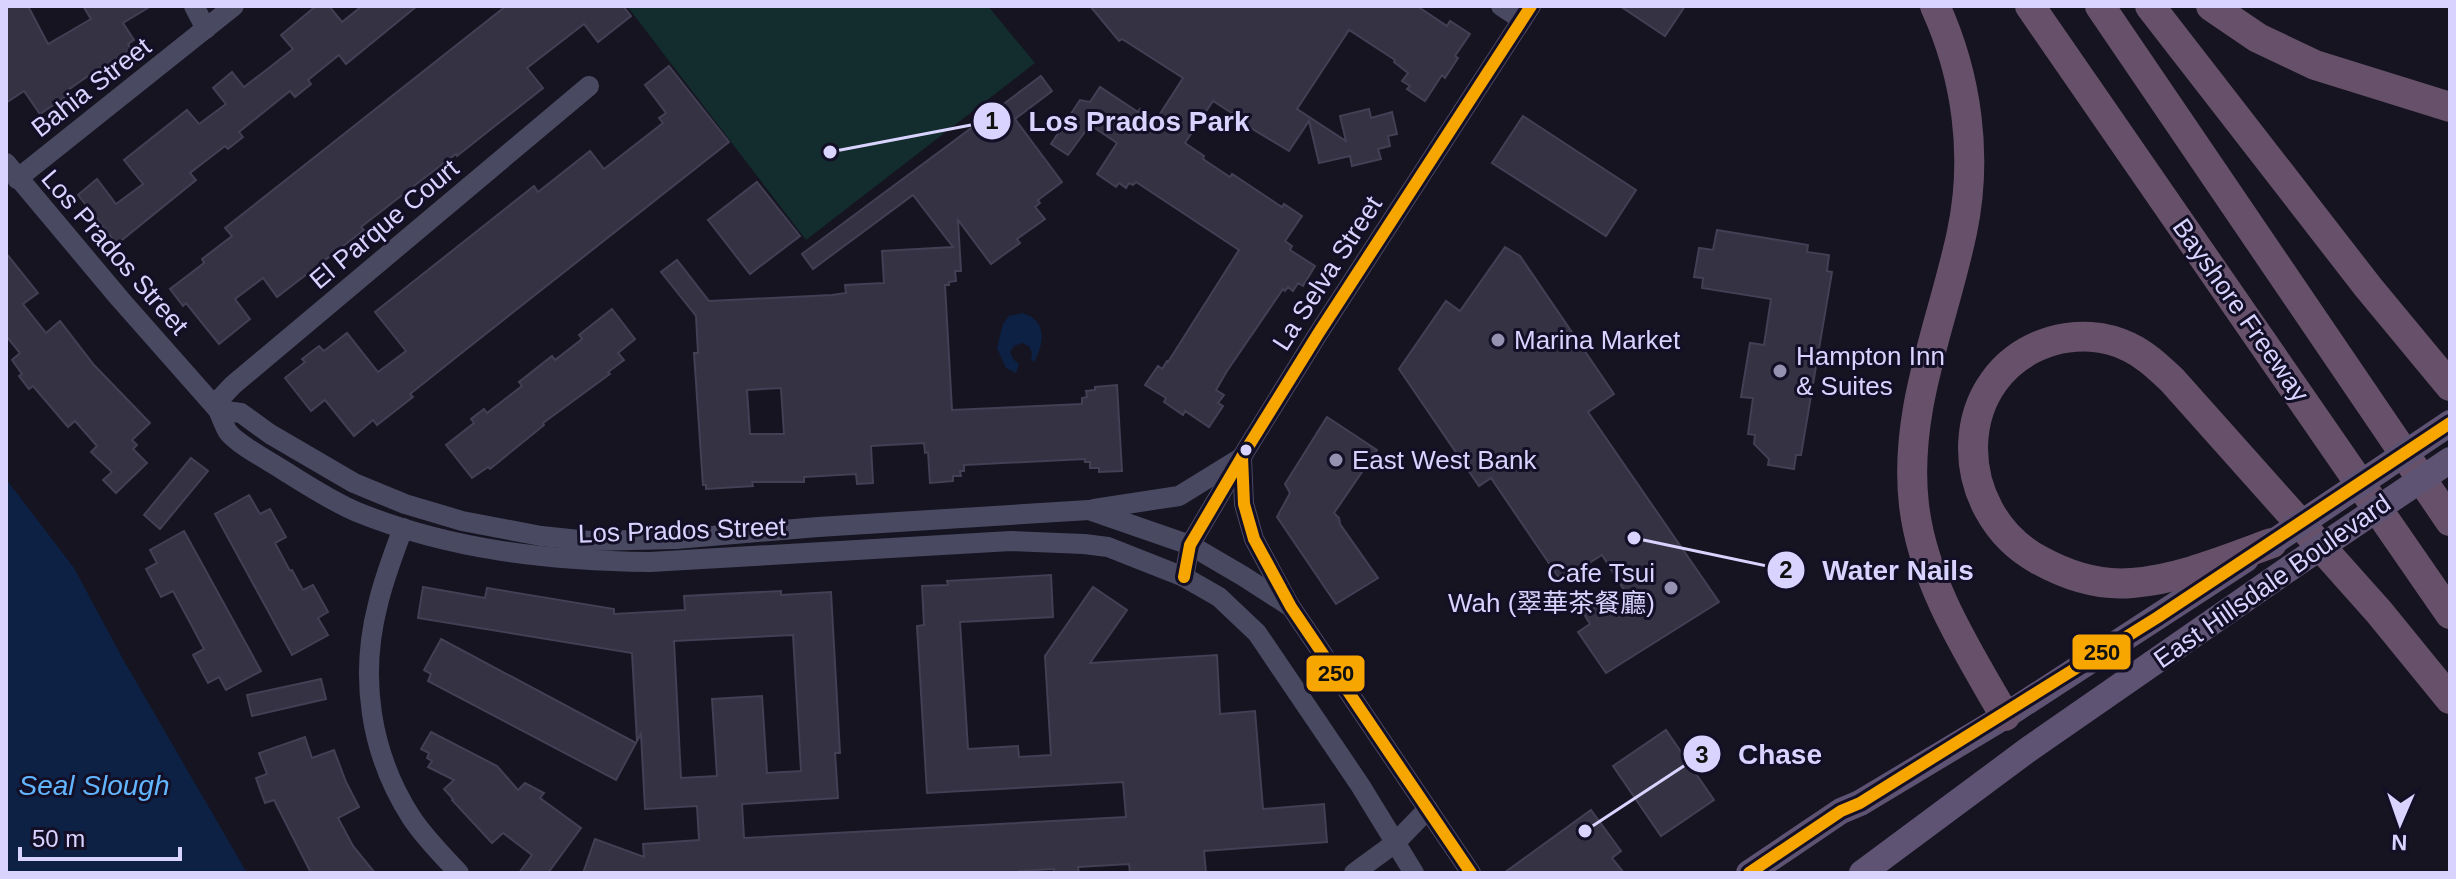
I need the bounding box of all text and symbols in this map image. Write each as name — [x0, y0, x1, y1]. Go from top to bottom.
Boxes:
street label: Bahia Street — [25, 31, 157, 143]
callout: Los Prados Park — [972, 95, 1265, 147]
text: Los Prados Park — [1029, 106, 1250, 137]
text: 1 — [985, 107, 999, 134]
street label: El Parque Court — [304, 153, 465, 295]
street label: Los Prados Street — [35, 164, 195, 341]
street label: La Selva Street — [1266, 190, 1388, 356]
street label: Bayshore Freeway — [2167, 213, 2315, 407]
place label: Marina Market — [1514, 325, 1681, 355]
marker: Marina Market — [1489, 331, 1507, 349]
place label: Hampton Inn & Suites — [1796, 341, 1945, 401]
marker: Hampton Inn & Suites — [1771, 362, 1789, 380]
unlabelled marker — [1238, 442, 1254, 458]
place label: East West Bank — [1352, 445, 1537, 475]
marker: East West Bank — [1327, 451, 1345, 469]
street label: East Hillsdale Boulevard — [2148, 488, 2396, 674]
street label: Los Prados Street — [577, 511, 787, 549]
callout: Water Nails — [1766, 544, 1989, 596]
text: Water Nails — [1822, 555, 1974, 586]
text: 2 — [1779, 556, 1793, 583]
place label: Cafe Tsui Wah (翠華茶餐廳) — [1448, 558, 1655, 618]
marker: Cafe Tsui Wah (翠華茶餐廳) — [1662, 579, 1680, 597]
line badge: 250 — [2071, 633, 2132, 671]
text: 250 — [2084, 640, 2120, 665]
line badge: 250 — [1305, 654, 1366, 693]
text: 250 — [1318, 661, 1354, 686]
callout: Chase — [1682, 728, 1838, 780]
text: Chase — [1738, 739, 1822, 770]
text: 3 — [1695, 741, 1709, 768]
water label: Seal Slough — [18, 770, 170, 801]
north arrow — [2360, 783, 2440, 863]
scale bar — [20, 811, 180, 861]
text: 50 m — [32, 825, 85, 852]
text: N — [2391, 830, 2408, 855]

